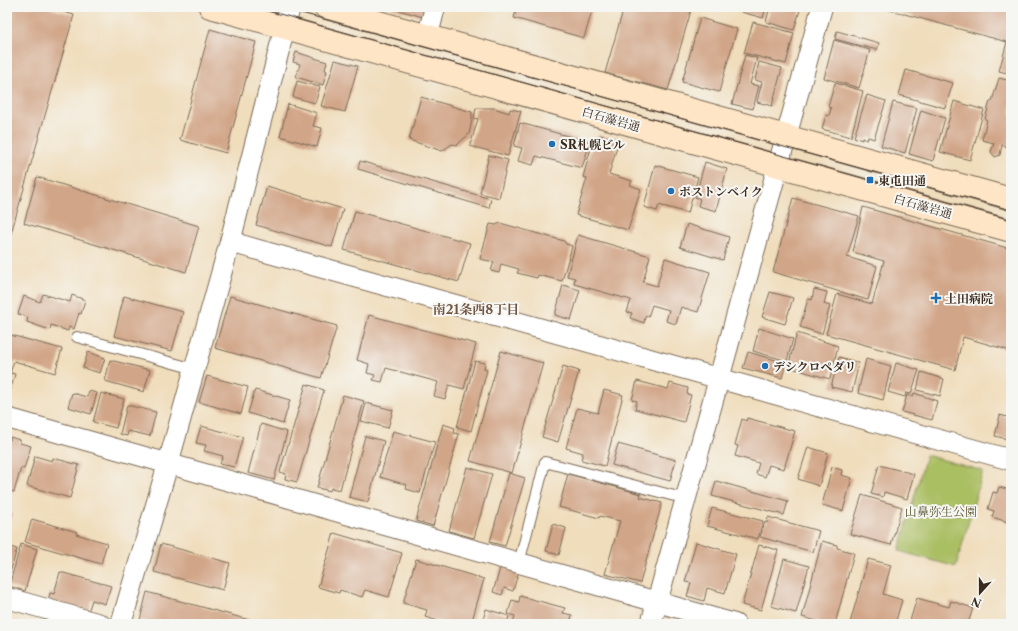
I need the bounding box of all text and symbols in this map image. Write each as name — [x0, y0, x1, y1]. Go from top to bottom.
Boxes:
street label: 白石藻岩通 — [580, 104, 642, 134]
place label: SR札幌ビル — [560, 137, 625, 152]
marker: SR札幌ビル — [547, 139, 557, 149]
place label: 東屯田通 — [878, 173, 926, 188]
marker: 東屯田通 — [865, 175, 875, 185]
place label: ボストンベイク — [679, 184, 763, 199]
marker: ボストンベイク — [666, 186, 676, 196]
street label: 白石藻岩通 — [892, 191, 954, 221]
place label: 土田病院 — [945, 291, 993, 306]
marker: 土田病院 — [930, 292, 942, 304]
district label: 南21条西8丁目 — [433, 301, 519, 317]
place label: デシクロペダリ — [773, 359, 857, 374]
marker: デシクロペダリ — [760, 361, 770, 371]
park label: 山鼻弥生公園 — [905, 504, 977, 519]
north arrow — [960, 573, 1000, 613]
text: N — [969, 594, 983, 611]

